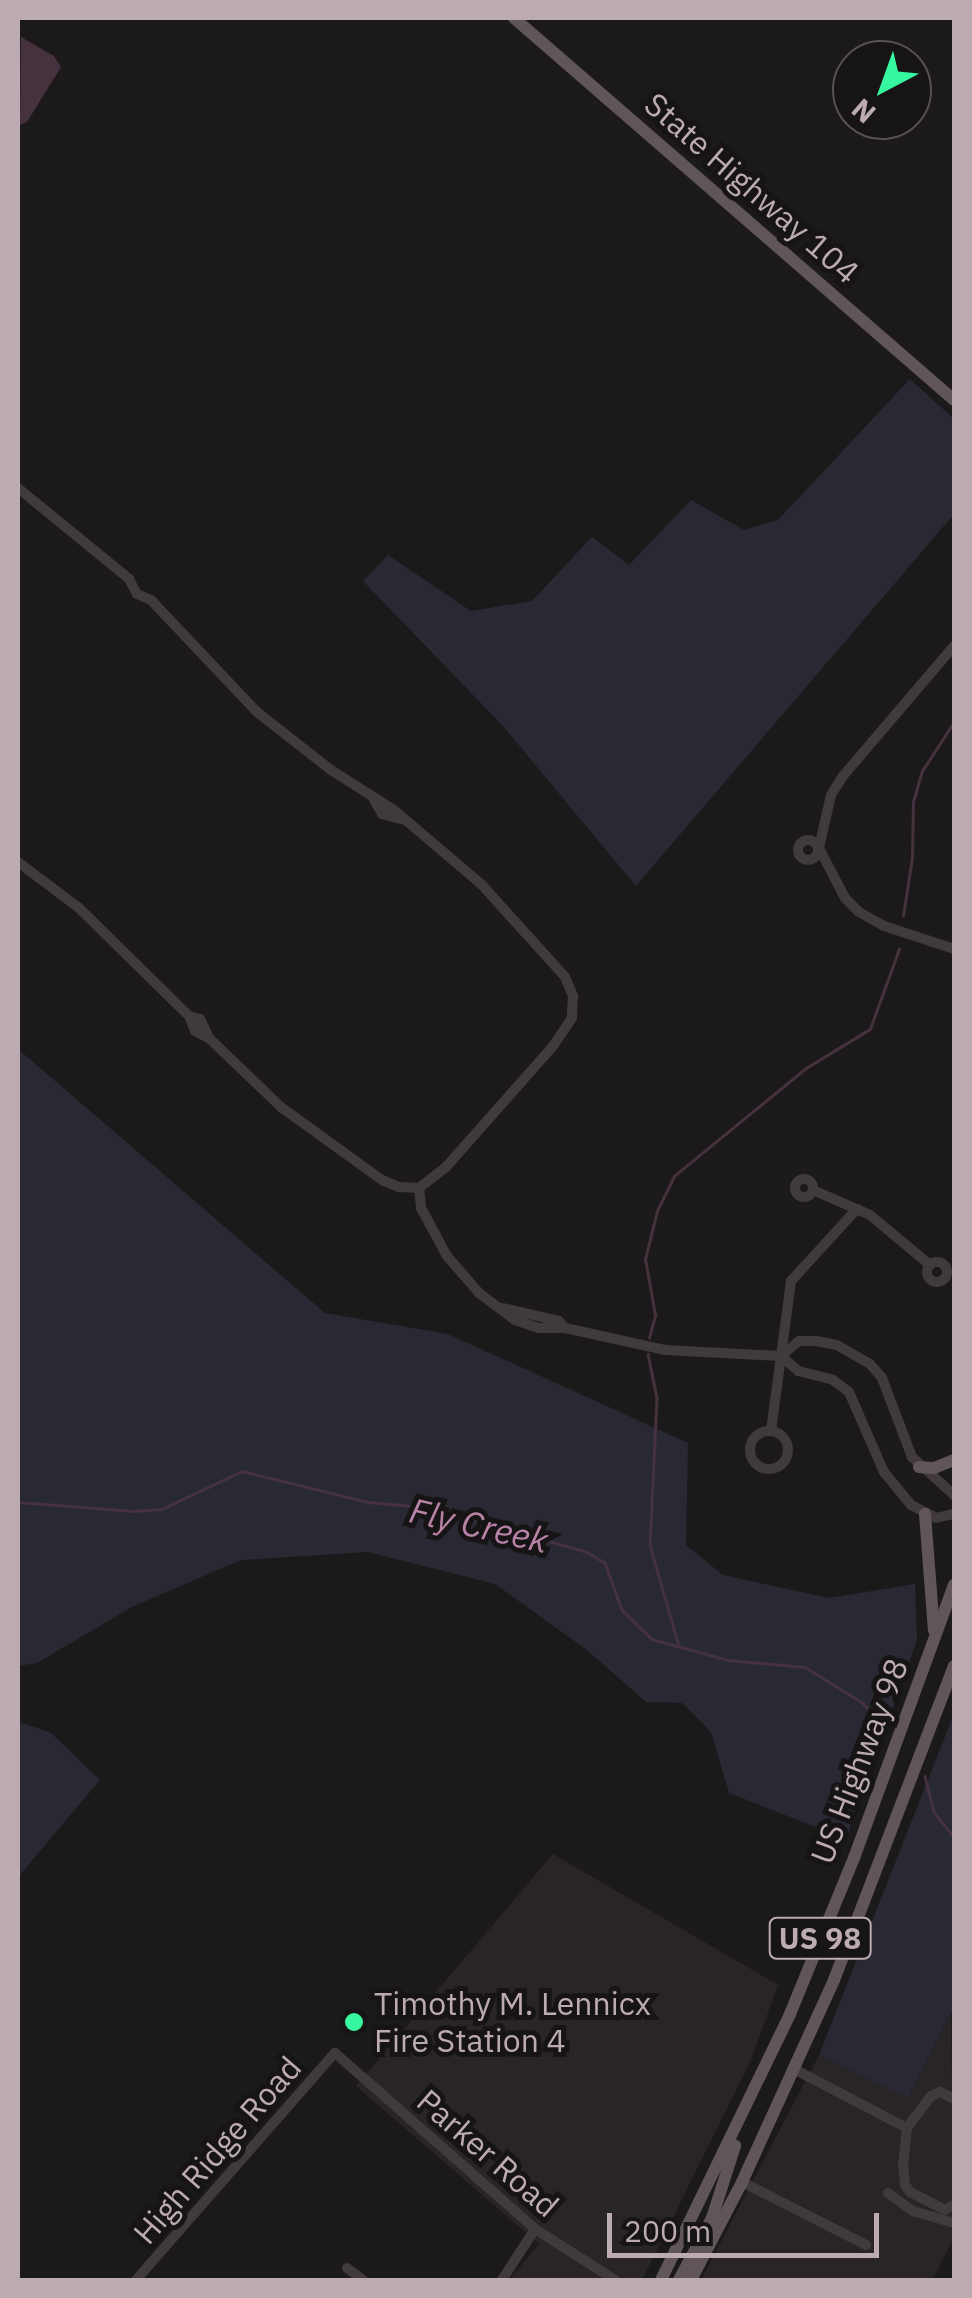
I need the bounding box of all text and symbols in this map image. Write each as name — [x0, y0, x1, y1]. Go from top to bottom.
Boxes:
north arrow — [832, 40, 932, 140]
street label: State Highway 104 — [637, 85, 867, 291]
text: N — [844, 91, 883, 132]
water label: Fly Creek — [406, 1489, 552, 1561]
street label: US Highway 98 — [802, 1653, 916, 1869]
road number: US 98 — [768, 1913, 872, 1963]
place label: Timothy M. Lennicx Fire Station 4 — [374, 1985, 651, 2060]
marker: Timothy M. Lennicx Fire Station 4 — [343, 2011, 365, 2033]
street label: High Ridge Road — [125, 2048, 309, 2252]
street label: Parker Road — [409, 2081, 567, 2225]
scale bar — [612, 2193, 884, 2255]
text: 200 m — [624, 2211, 711, 2250]

